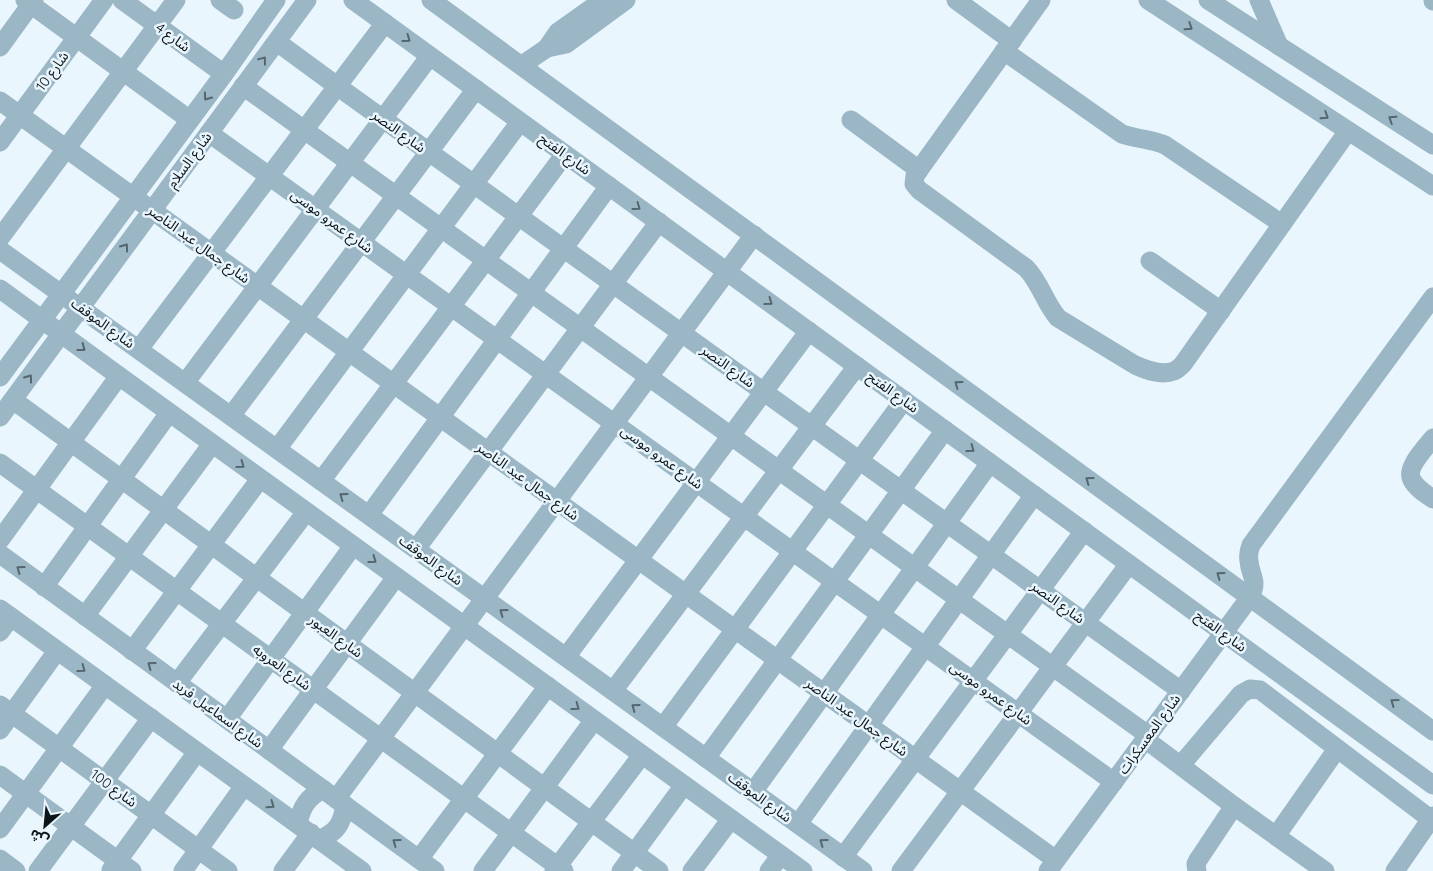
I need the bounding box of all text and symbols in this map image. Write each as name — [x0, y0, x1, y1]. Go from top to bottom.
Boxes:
street label: شارع 4 — [151, 18, 194, 57]
one-way arrow — [1184, 20, 1193, 30]
one-way arrow — [401, 33, 411, 42]
street label: شارع 10 — [32, 48, 74, 96]
one-way arrow — [257, 56, 266, 66]
one-way arrow — [204, 91, 213, 101]
street label: شارع النصر — [367, 105, 429, 158]
one-way arrow — [1320, 109, 1329, 119]
one-way arrow — [1388, 116, 1398, 125]
street label: شارع السلام — [163, 128, 217, 193]
street label: شارع الفتح — [535, 129, 594, 180]
street label: شارع عمرو موسى — [286, 185, 377, 258]
street label: شارع جمال عبد الناصر — [142, 200, 254, 289]
one-way arrow — [631, 201, 640, 209]
one-way arrow — [119, 243, 128, 253]
street label: شارع الموقف — [66, 294, 138, 354]
one-way arrow — [763, 296, 773, 305]
street label: شارع النصر — [696, 340, 758, 393]
one-way arrow — [76, 343, 85, 351]
street label: شارع الفتح — [863, 367, 922, 418]
one-way arrow — [23, 374, 32, 384]
one-way arrow — [954, 381, 964, 390]
street label: شارع عمرو موسى — [616, 421, 707, 494]
street label: شارع جمال عبد الناصر — [471, 437, 583, 526]
one-way arrow — [965, 443, 975, 452]
one-way arrow — [235, 459, 245, 468]
one-way arrow — [1086, 477, 1095, 485]
one-way arrow — [339, 493, 348, 502]
street label: شارع الموقف — [394, 531, 466, 591]
one-way arrow — [367, 554, 377, 563]
one-way arrow — [16, 566, 26, 575]
one-way arrow — [1216, 572, 1226, 581]
street label: شارع النصر — [1026, 576, 1088, 629]
street label: شارع الفتح — [1191, 606, 1250, 657]
one-way arrow — [499, 609, 509, 618]
street label: شارع العبور — [304, 610, 366, 663]
street label: شارع العروبه — [248, 640, 315, 696]
street label: شارع عمرو موسى — [945, 657, 1036, 730]
one-way arrow — [148, 662, 157, 670]
one-way arrow — [76, 663, 86, 672]
street label: شارع جمال عبد الناصر — [800, 673, 912, 762]
street label: شارع اسماعيل فريد — [168, 674, 267, 753]
street label: شارع المعسكرات — [1114, 690, 1186, 779]
one-way arrow — [570, 700, 579, 710]
one-way arrow — [1391, 700, 1400, 708]
one-way arrow — [632, 704, 641, 712]
street label: شارع 100 — [86, 765, 141, 812]
street label: شارع الموقف — [723, 768, 795, 828]
one-way arrow — [265, 799, 274, 808]
north arrow — [20, 801, 70, 851]
text: ش — [26, 825, 52, 850]
one-way arrow — [392, 839, 402, 848]
one-way arrow — [820, 840, 829, 848]

